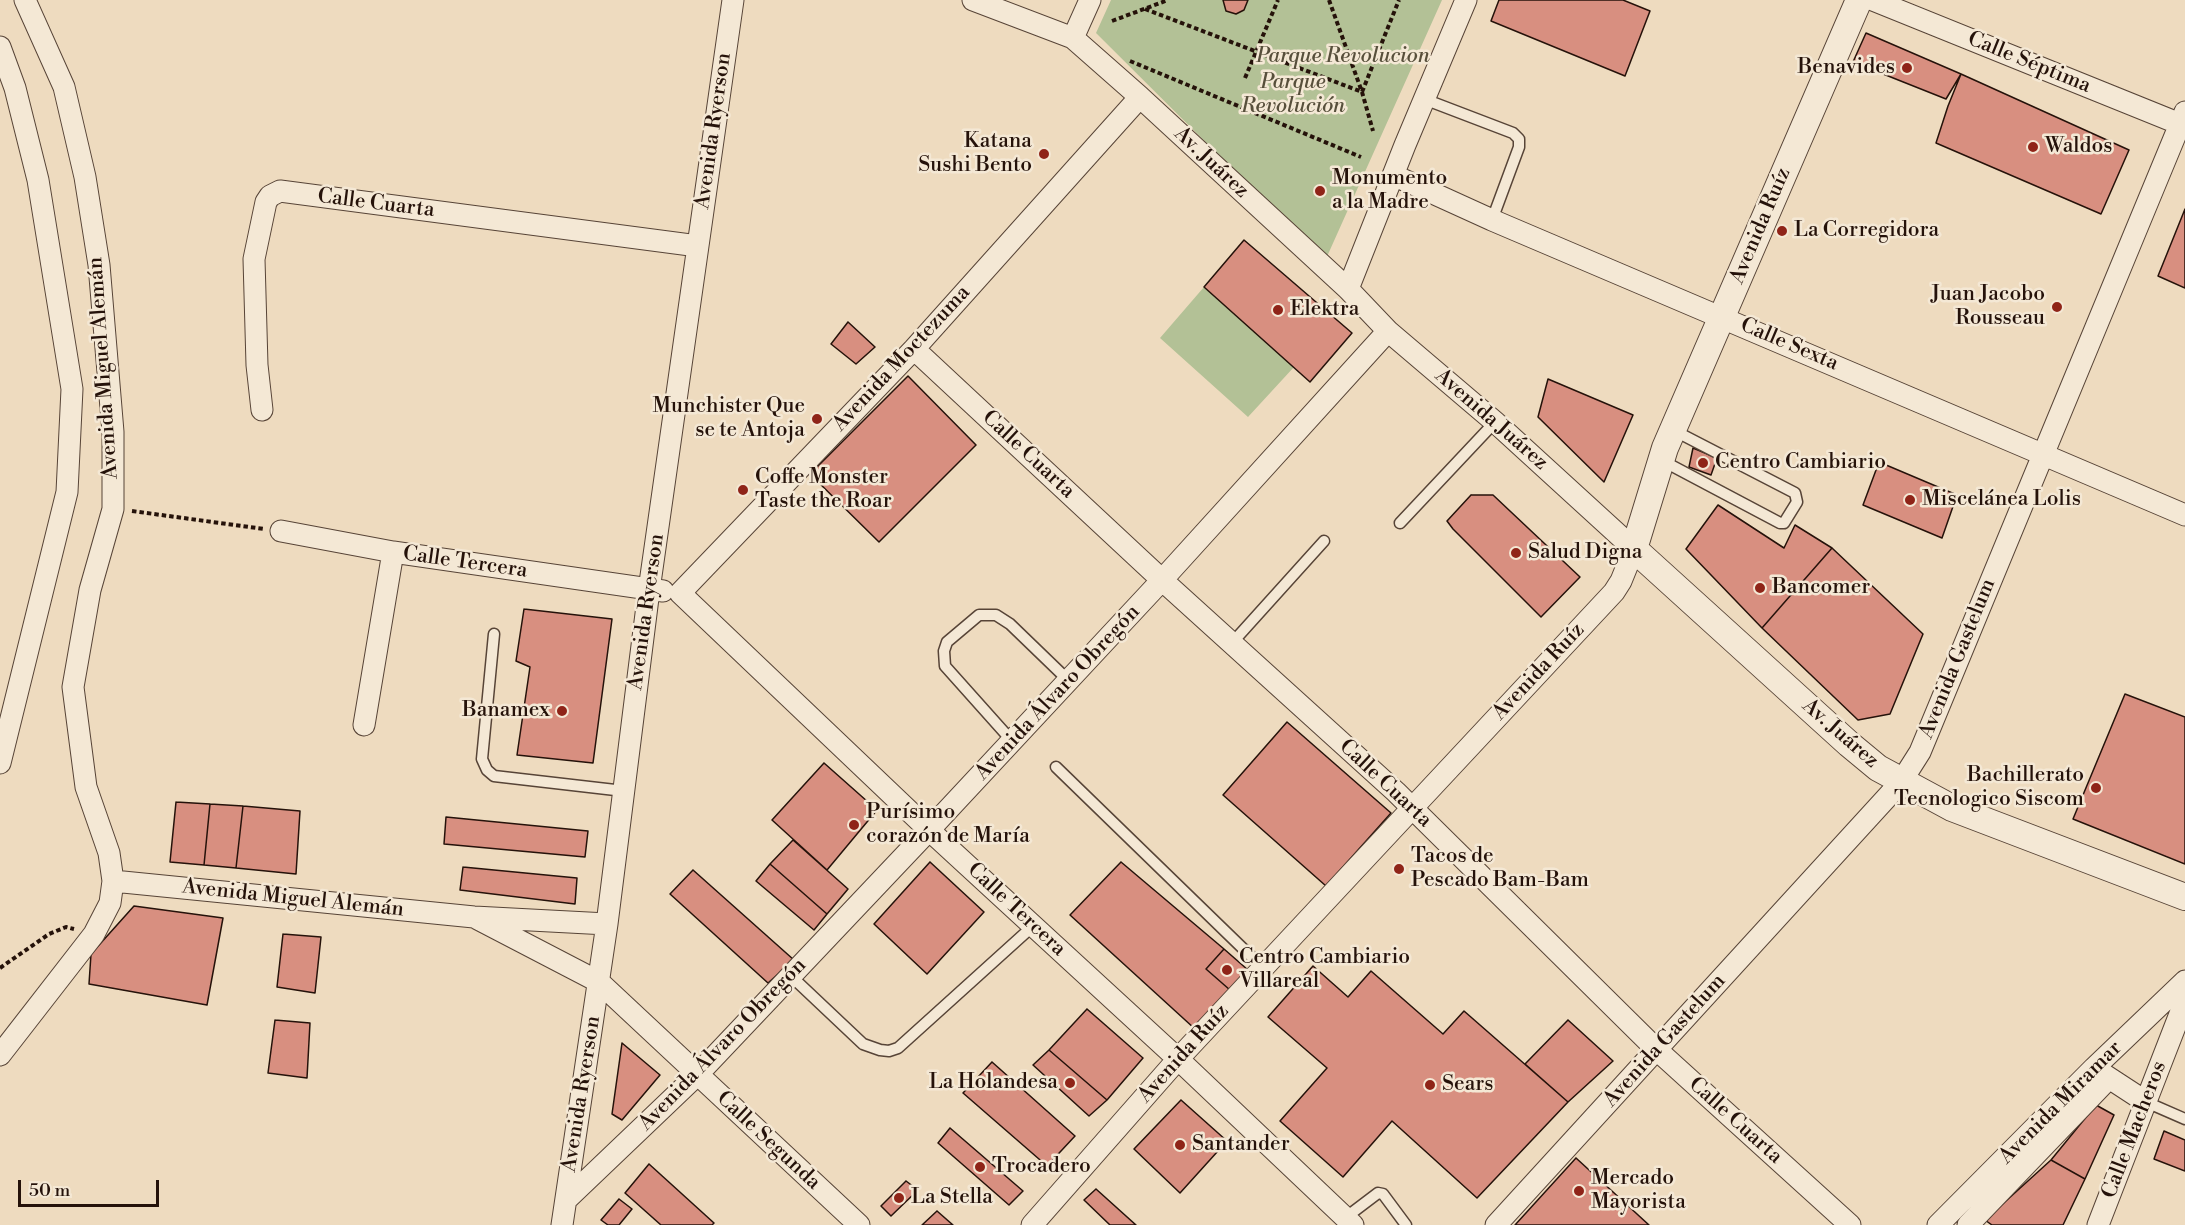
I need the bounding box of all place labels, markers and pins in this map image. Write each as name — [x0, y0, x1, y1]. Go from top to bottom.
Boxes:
place label: Benavides — [1798, 55, 1895, 81]
marker: Benavides — [1900, 61, 1914, 75]
place label: Katana Sushi Bento — [918, 129, 1032, 179]
place label: Waldos — [2045, 134, 2112, 160]
marker: Waldos — [2026, 140, 2040, 154]
marker: Katana Sushi Bento — [1037, 147, 1051, 161]
place label: Monumento a la Madre — [1332, 166, 1447, 216]
marker: Monumento a la Madre — [1313, 184, 1327, 198]
place label: La Corregidora — [1794, 218, 1939, 244]
marker: La Corregidora — [1775, 224, 1789, 238]
place label: Juan Jacobo Rousseau — [1931, 282, 2045, 332]
place label: Elektra — [1290, 297, 1359, 323]
marker: Juan Jacobo Rousseau — [2050, 300, 2064, 314]
marker: Elektra — [1271, 303, 1285, 317]
place label: Munchister Que se te Antoja — [652, 394, 805, 444]
marker: Munchister Que se te Antoja — [810, 412, 824, 426]
place label: Centro Cambiario — [1715, 450, 1886, 476]
marker: Centro Cambiario — [1696, 456, 1710, 470]
place label: Coffe Monster Taste the Roar — [755, 465, 892, 515]
marker: Coffe Monster Taste the Roar — [736, 483, 750, 497]
place label: Miscelánea Lolis — [1922, 487, 2081, 513]
marker: Miscelánea Lolis — [1903, 493, 1917, 507]
place label: Salud Digna — [1528, 540, 1642, 566]
marker: Salud Digna — [1509, 546, 1523, 560]
place label: Bancomer — [1772, 575, 1870, 601]
marker: Bancomer — [1753, 581, 1767, 595]
place label: Banamex — [462, 698, 550, 724]
marker: Banamex — [555, 704, 569, 718]
place label: Bachillerato Tecnologico Siscom — [1894, 763, 2084, 813]
marker: Bachillerato Tecnologico Siscom — [2089, 781, 2103, 795]
place label: Purísimo corazón de María — [866, 800, 1030, 850]
marker: Purísimo corazón de María — [847, 818, 861, 832]
place label: Tacos de Pescado Bam-Bam — [1411, 844, 1589, 894]
marker: Tacos de Pescado Bam-Bam — [1392, 862, 1406, 876]
place label: Centro Cambiario Villareal — [1239, 945, 1410, 995]
marker: Centro Cambiario Villareal — [1220, 963, 1234, 977]
place label: La Holandesa — [929, 1070, 1058, 1096]
place label: Sears — [1442, 1072, 1494, 1098]
marker: La Holandesa — [1063, 1076, 1077, 1090]
marker: Sears — [1423, 1078, 1437, 1092]
place label: Santander — [1192, 1132, 1290, 1158]
marker: Santander — [1173, 1138, 1187, 1152]
place label: Trocadero — [992, 1154, 1091, 1180]
marker: Trocadero — [973, 1160, 987, 1174]
place label: Mercado Mayorista — [1591, 1166, 1686, 1216]
marker: Mercado Mayorista — [1572, 1184, 1586, 1198]
place label: La Stella — [911, 1185, 993, 1211]
marker: La Stella — [892, 1191, 906, 1205]

